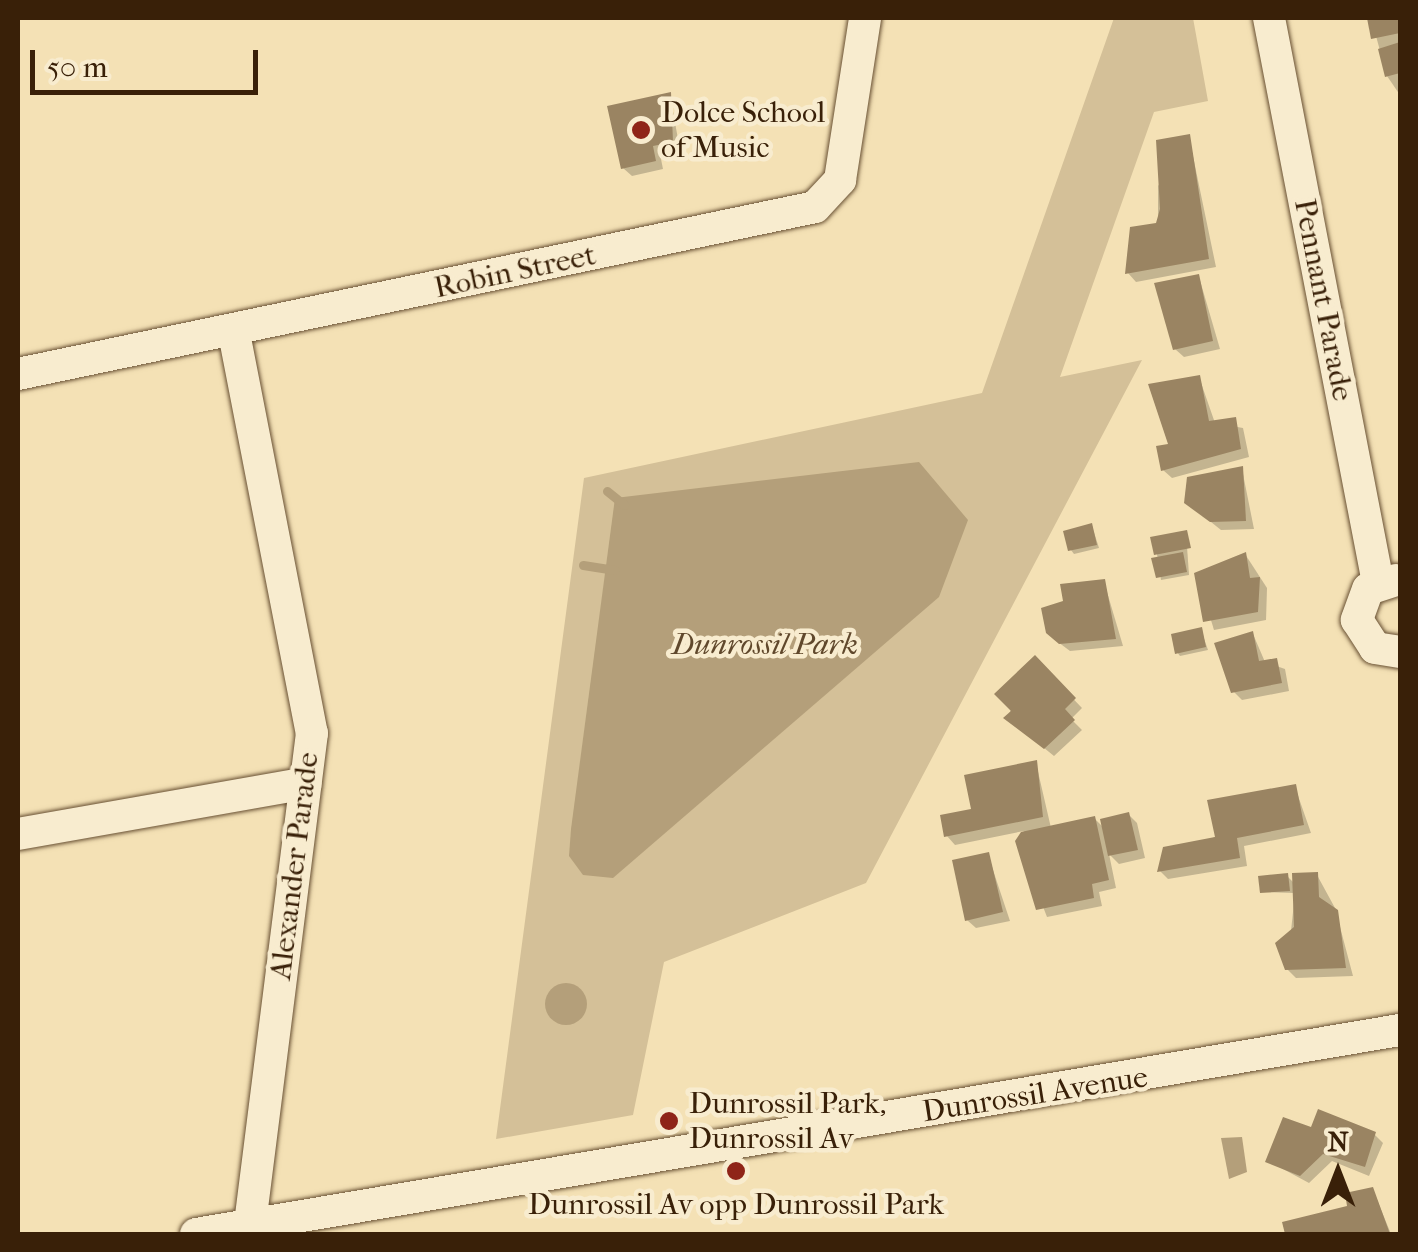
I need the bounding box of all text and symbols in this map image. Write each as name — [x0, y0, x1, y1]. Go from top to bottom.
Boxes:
scale bar — [35, 30, 262, 92]
text: 50 m — [47, 50, 108, 85]
place label: Dolce School of Music — [661, 95, 825, 166]
marker: Dolce School of Music — [630, 119, 652, 141]
street label: Pennant Parade — [1286, 196, 1360, 404]
street label: Robin Street — [431, 237, 599, 307]
park label: Dunrossil Park — [672, 627, 858, 663]
street label: Alexander Parade — [263, 750, 327, 982]
street label: Dunrossil Avenue — [920, 1059, 1150, 1131]
place label: Dunrossil Park, Dunrossil Av — [689, 1086, 886, 1156]
marker: Dunrossil Park, Dunrossil Av — [658, 1110, 680, 1132]
north arrow — [1288, 1122, 1388, 1222]
text: N — [1327, 1125, 1349, 1158]
marker: Dunrossil Av opp Dunrossil Park — [725, 1160, 747, 1182]
place label: Dunrossil Av opp Dunrossil Park — [528, 1187, 944, 1223]

